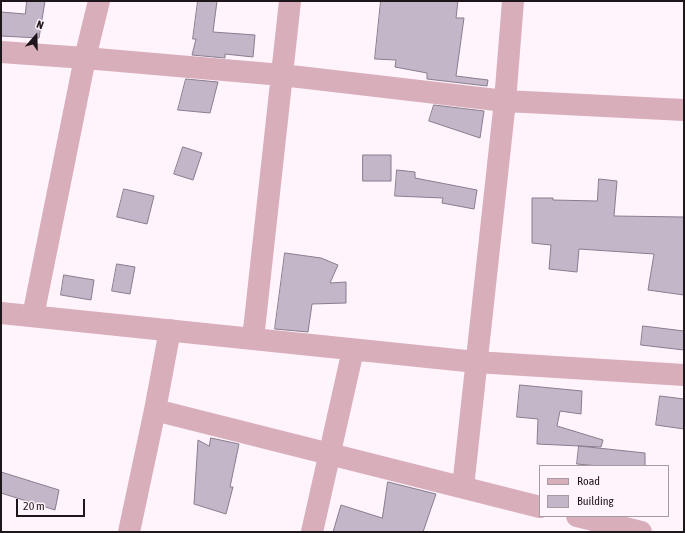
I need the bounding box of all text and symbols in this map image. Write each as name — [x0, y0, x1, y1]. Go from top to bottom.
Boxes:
north arrow — [16, 16, 56, 56]
text: N — [35, 18, 45, 31]
legend — [539, 465, 669, 517]
text: Road — [577, 474, 600, 488]
scale bar — [18, 491, 87, 517]
text: Building — [577, 494, 614, 508]
text: 20 m — [23, 499, 45, 513]

